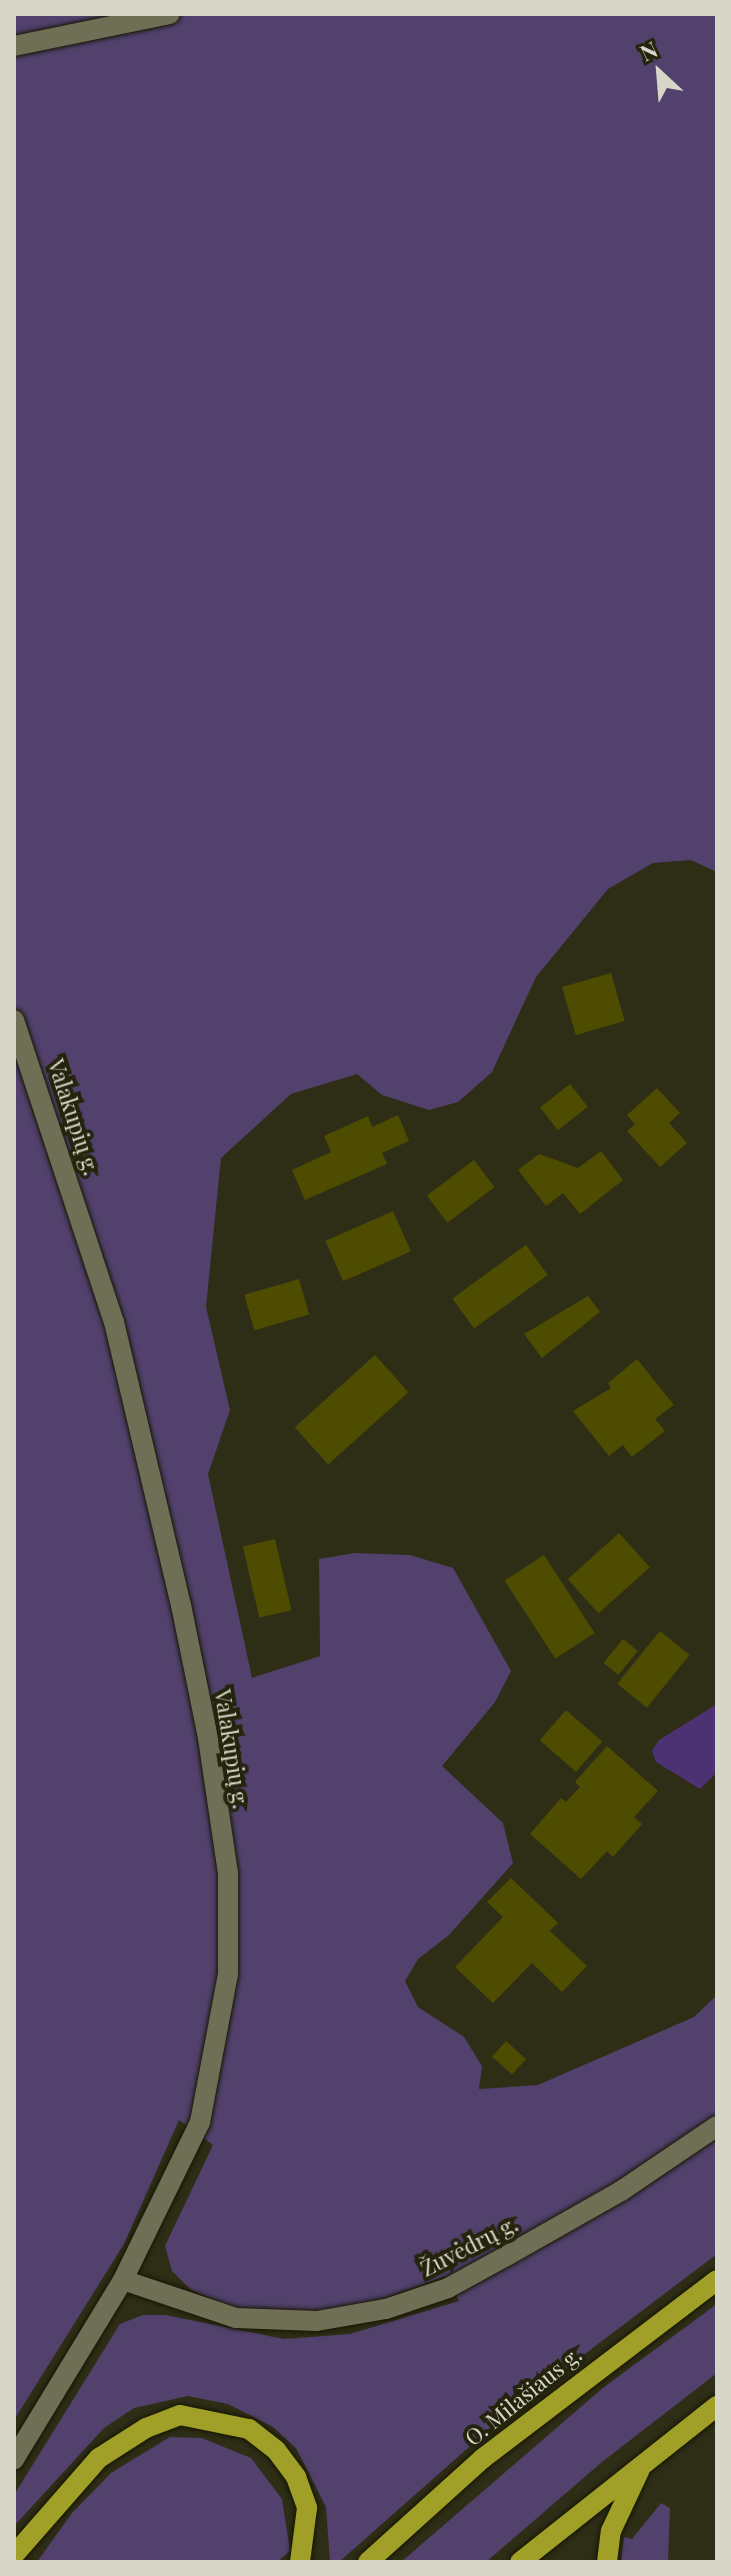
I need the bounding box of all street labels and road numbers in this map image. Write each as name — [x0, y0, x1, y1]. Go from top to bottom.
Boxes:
street label: Valakupių g. — [43, 1056, 105, 1178]
street label: Valakupių g. — [210, 1688, 254, 1810]
street label: Žuvėdrų g. — [416, 2210, 522, 2282]
street label: O. Milašiaus g. — [459, 2341, 587, 2451]

